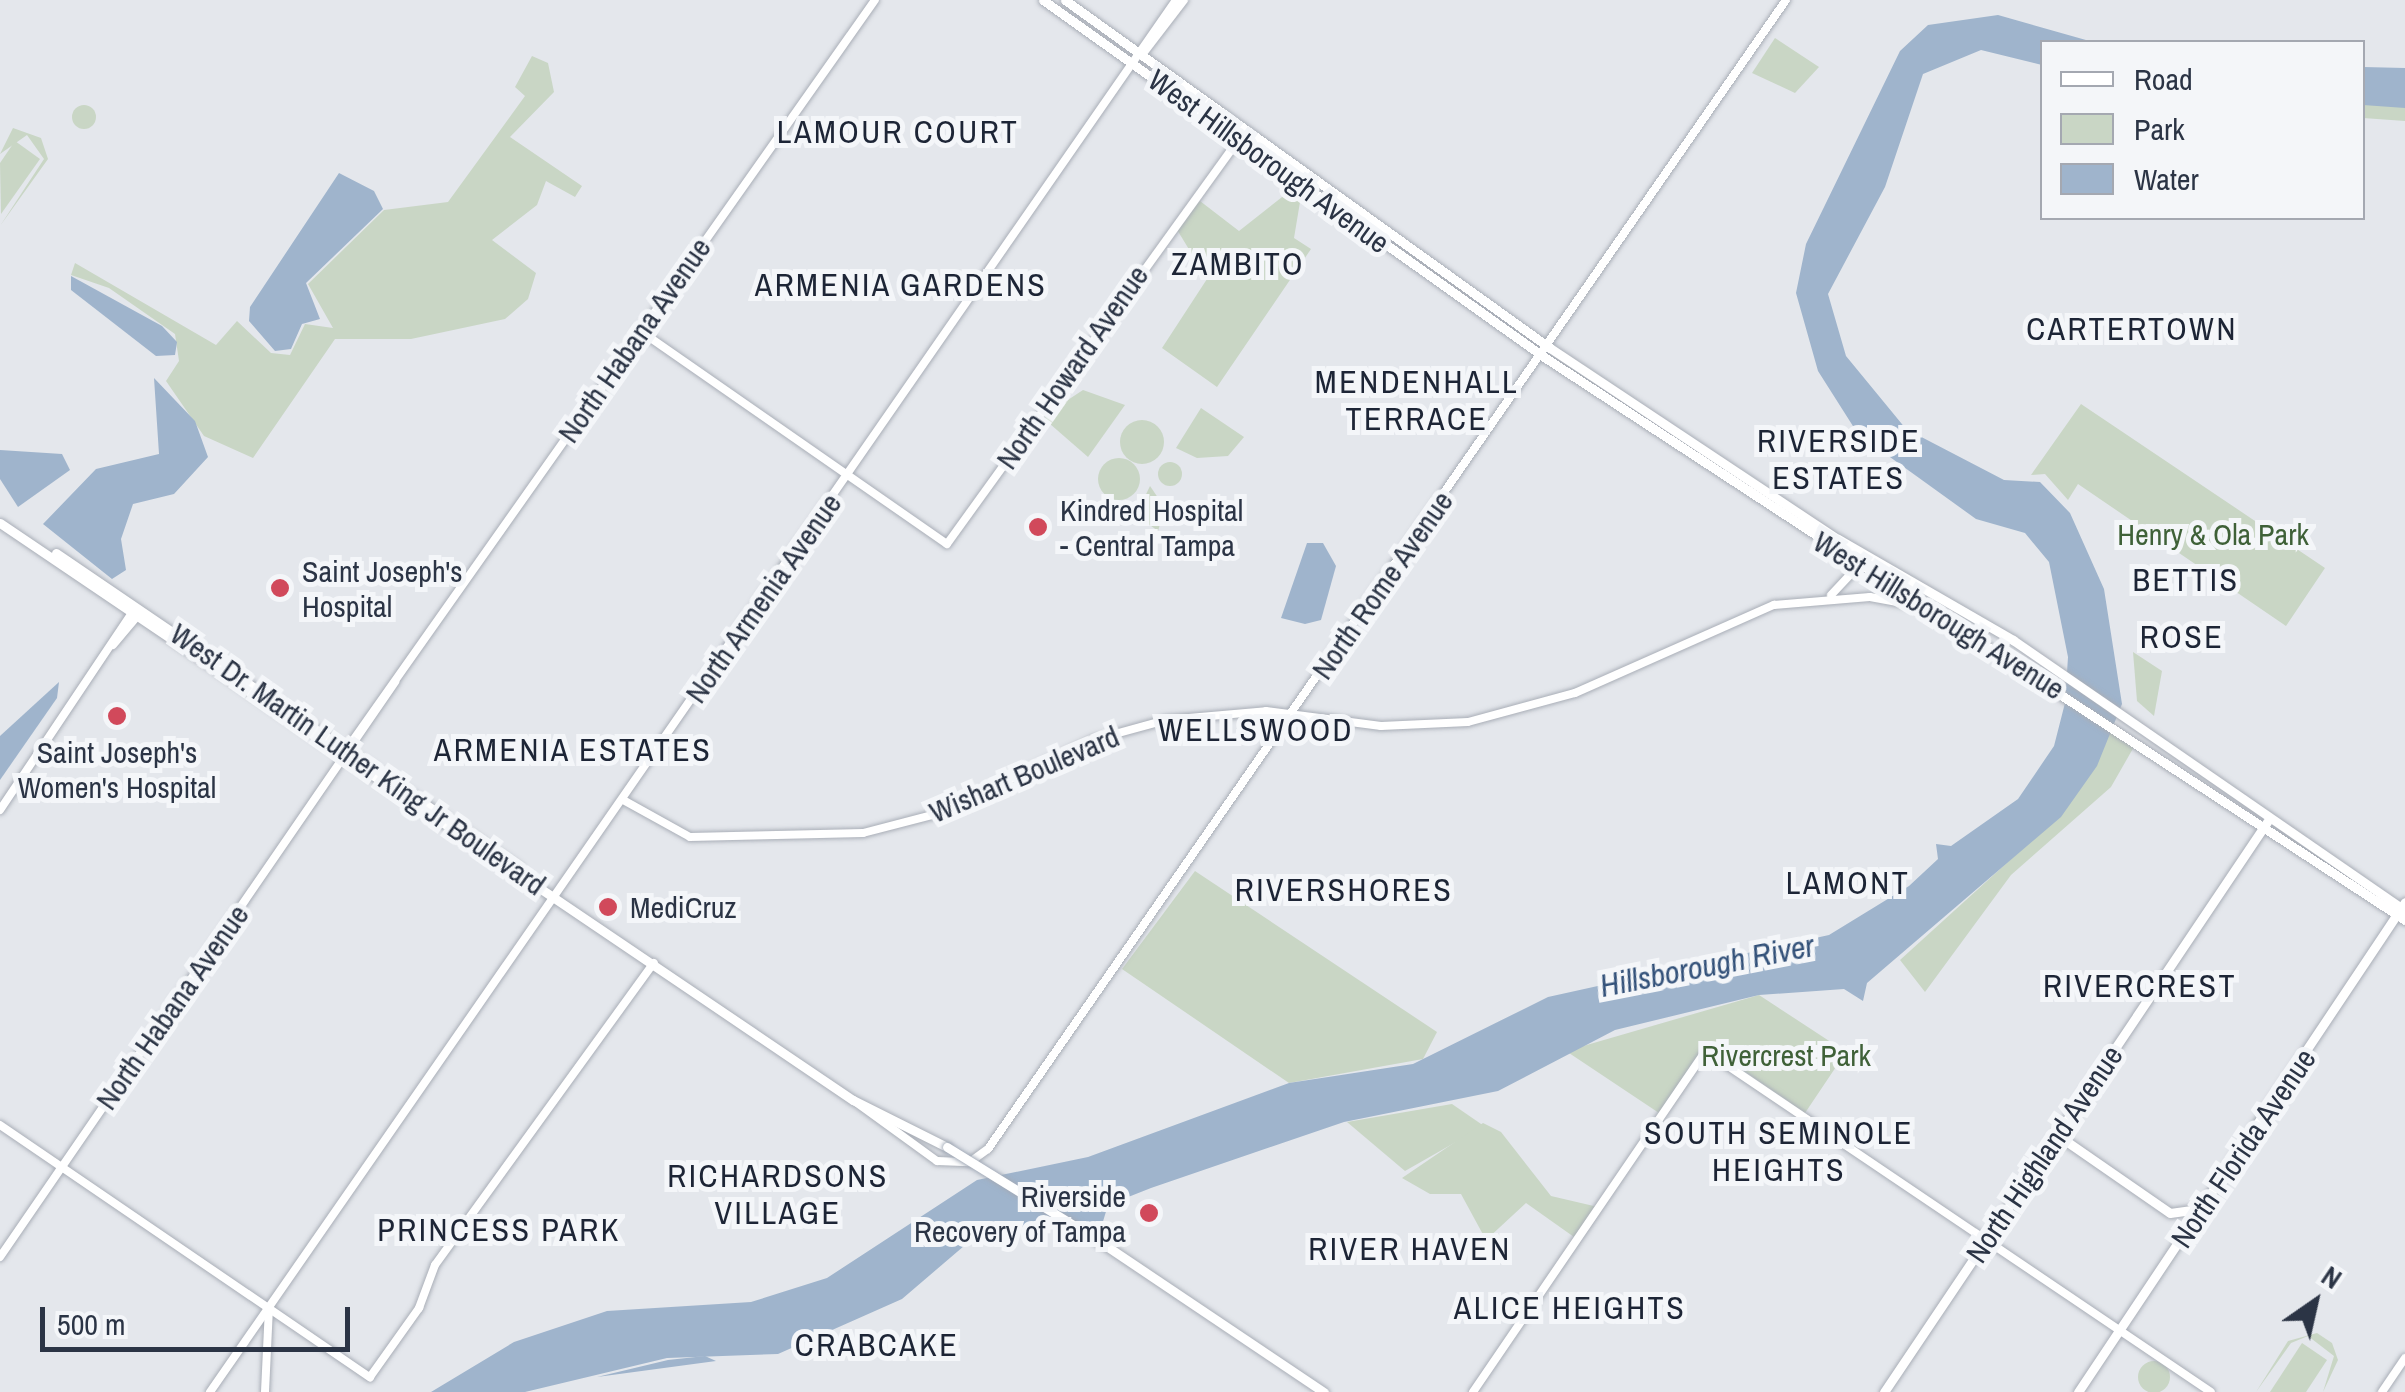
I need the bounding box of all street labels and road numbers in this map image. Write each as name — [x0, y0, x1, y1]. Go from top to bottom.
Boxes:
street label: West Hillsborough Avenue — [1141, 61, 1397, 261]
street label: North Habana Avenue — [550, 230, 718, 450]
street label: North Howard Avenue — [988, 258, 1156, 476]
street label: North Rome Avenue — [1303, 484, 1461, 686]
street label: North Armenia Avenue — [677, 485, 849, 711]
street label: West Hillsborough Avenue — [1806, 523, 2072, 707]
street label: West Dr. Martin Luther King Jr Boulevard — [164, 615, 552, 903]
street label: Wishart Boulevard — [924, 718, 1124, 830]
street label: North Habana Avenue — [88, 897, 256, 1117]
street label: North Highland Avenue — [1958, 1038, 2130, 1270]
street label: North Florida Avenue — [2163, 1041, 2323, 1255]

